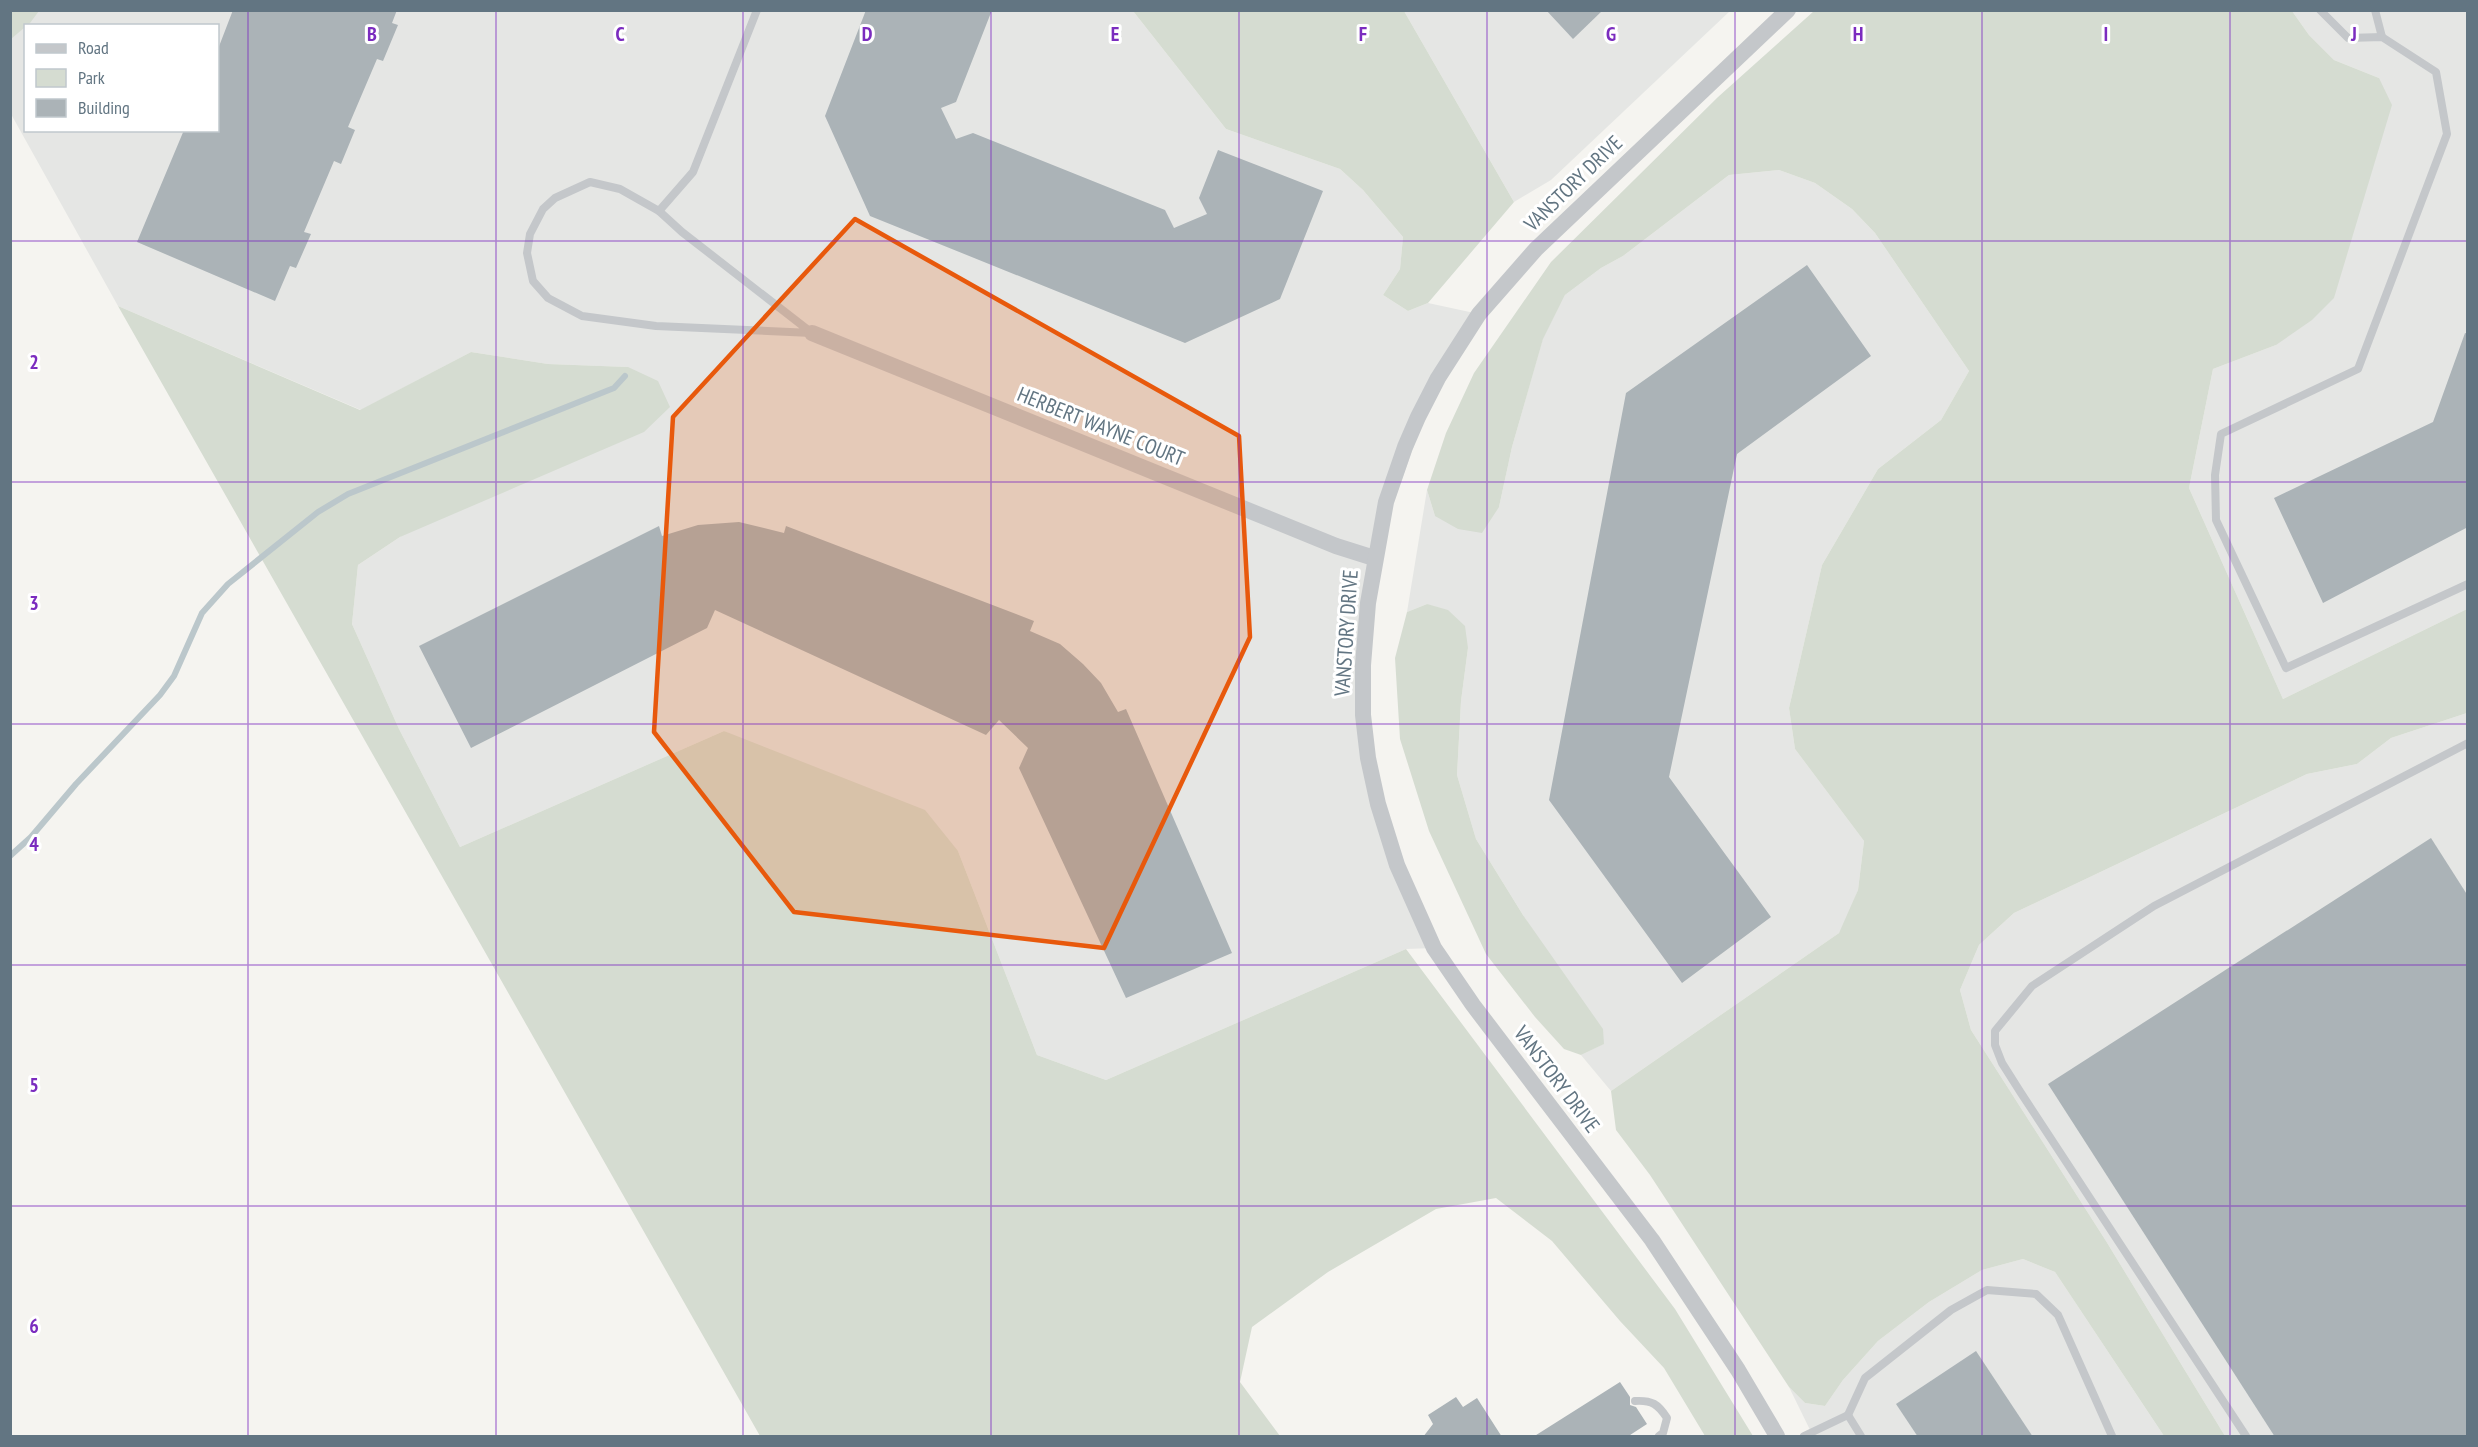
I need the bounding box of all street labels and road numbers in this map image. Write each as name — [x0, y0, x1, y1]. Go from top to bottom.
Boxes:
street label: VANSTORY DRIVE — [1517, 129, 1628, 237]
street label: HERBERT WAYNE COURT — [1013, 380, 1189, 472]
street label: VANSTORY DRIVE — [1328, 569, 1364, 698]
street label: VANSTORY DRIVE — [1507, 1019, 1606, 1138]

